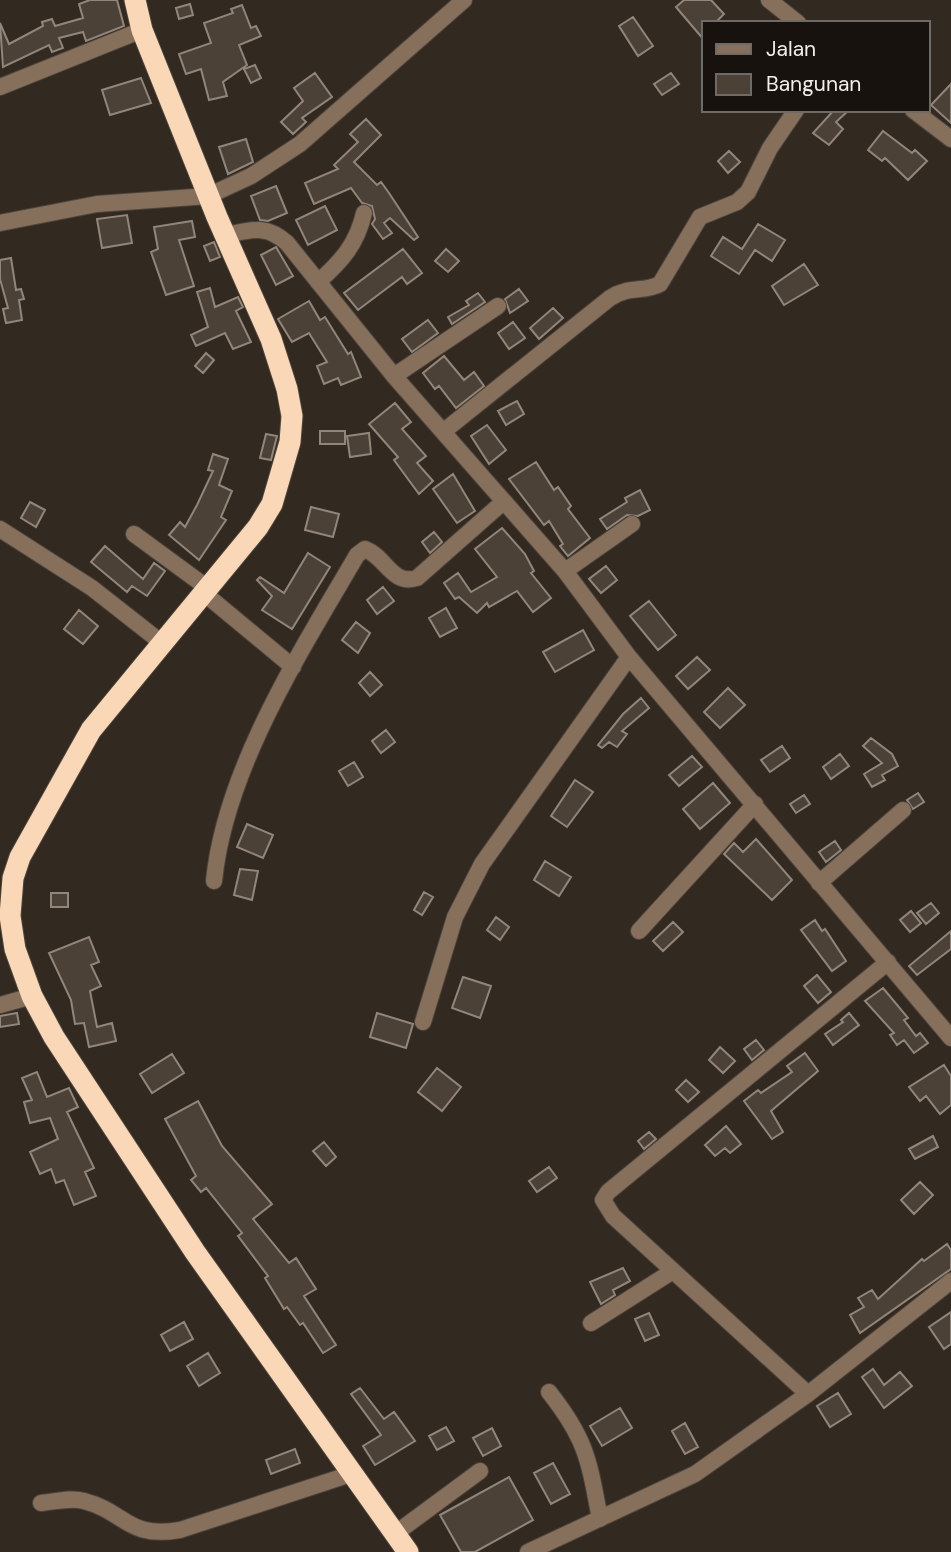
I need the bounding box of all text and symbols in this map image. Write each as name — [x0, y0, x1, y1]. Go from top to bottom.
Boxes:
legend — [702, 21, 930, 112]
text: Jalan — [766, 35, 816, 63]
text: Bangunan — [766, 70, 861, 98]

